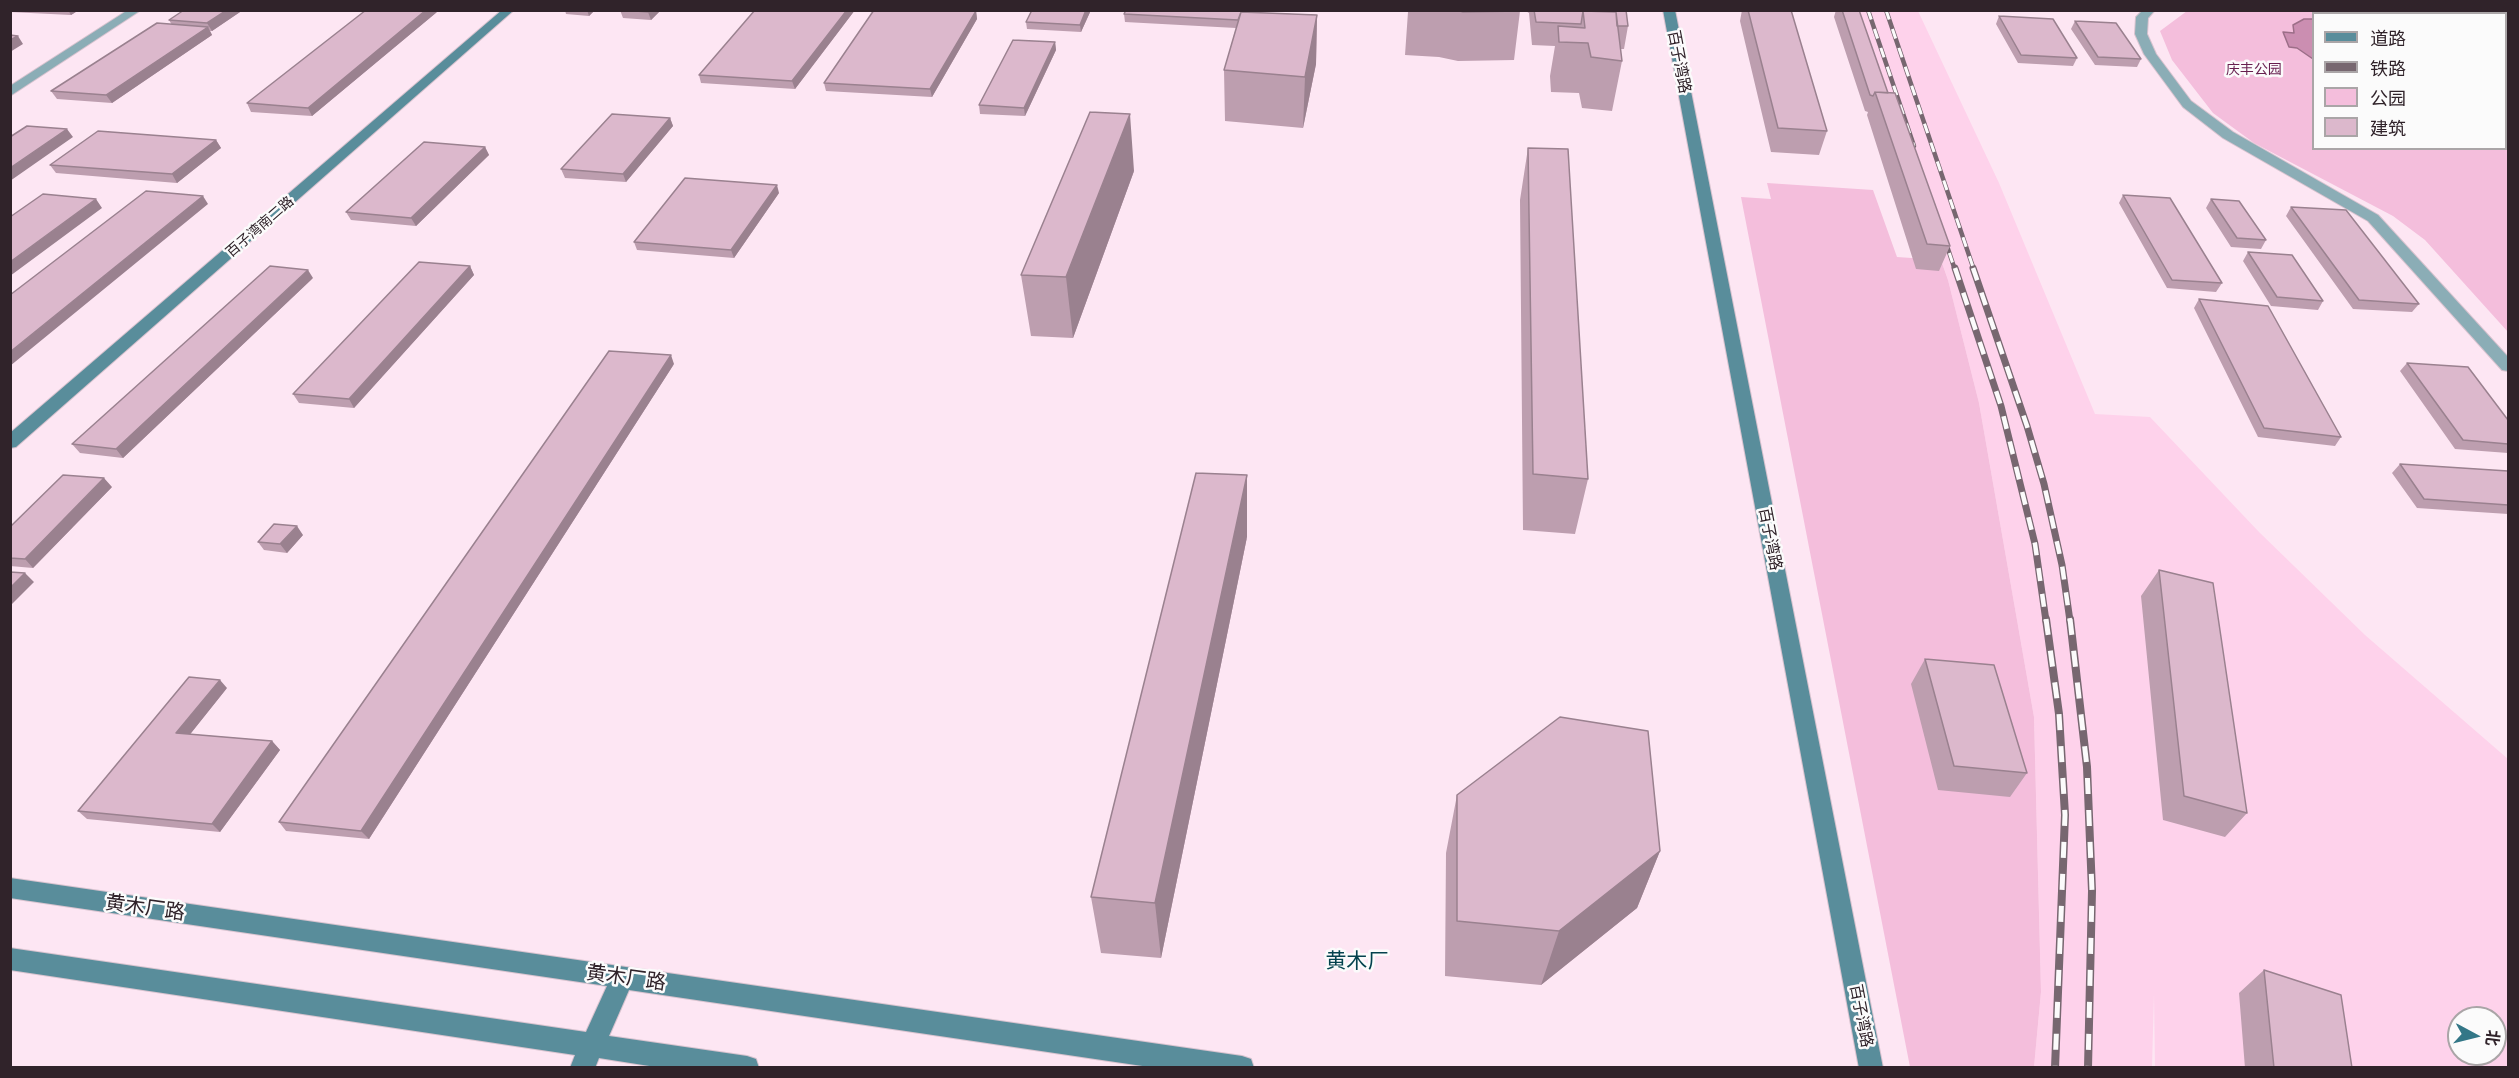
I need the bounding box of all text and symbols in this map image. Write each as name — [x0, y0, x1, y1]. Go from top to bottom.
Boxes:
legend — [2312, 12, 2507, 150]
text: 道路 — [2370, 28, 2406, 49]
street label: 百子湾路 — [1663, 29, 1695, 95]
text: 铁路 — [2370, 58, 2406, 79]
park label: 庆丰公园 — [2226, 62, 2282, 78]
text: 公园 — [2370, 88, 2406, 109]
text: 建筑 — [2370, 118, 2406, 139]
street label: 百子湾南二路 — [223, 193, 297, 261]
street label: 百子湾路 — [1754, 506, 1786, 572]
street label: 黄木厂路 — [104, 891, 186, 925]
district label: 黄木厂 — [1326, 949, 1388, 975]
street label: 黄木厂路 — [585, 961, 667, 995]
street label: 百子湾路 — [1845, 983, 1877, 1049]
north arrow — [2447, 1006, 2507, 1066]
text: 北 — [2482, 1029, 2504, 1047]

